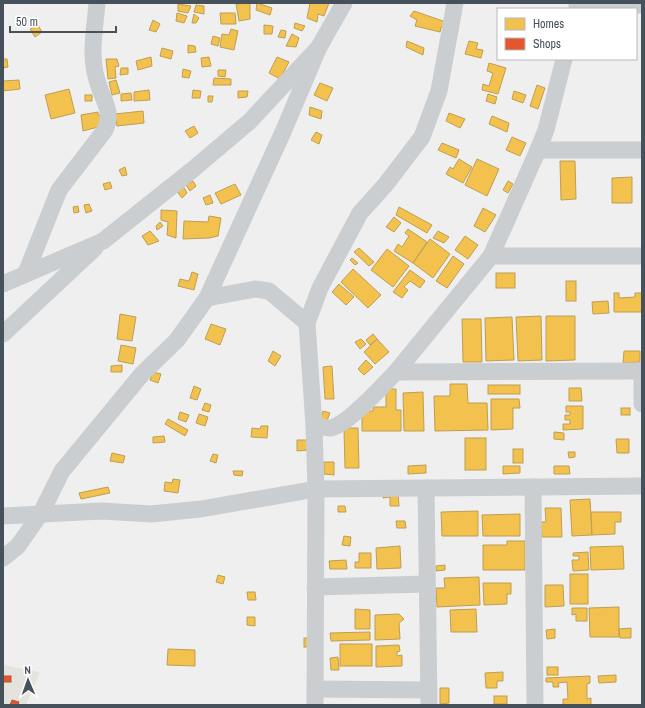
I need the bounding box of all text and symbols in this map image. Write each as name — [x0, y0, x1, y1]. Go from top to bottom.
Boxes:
scale bar — [10, 8, 116, 34]
legend — [497, 8, 637, 60]
text: 50 m — [16, 14, 38, 30]
text: Homes — [533, 16, 564, 32]
text: Shops — [533, 36, 561, 52]
north arrow — [8, 660, 48, 700]
text: N — [24, 663, 31, 677]

